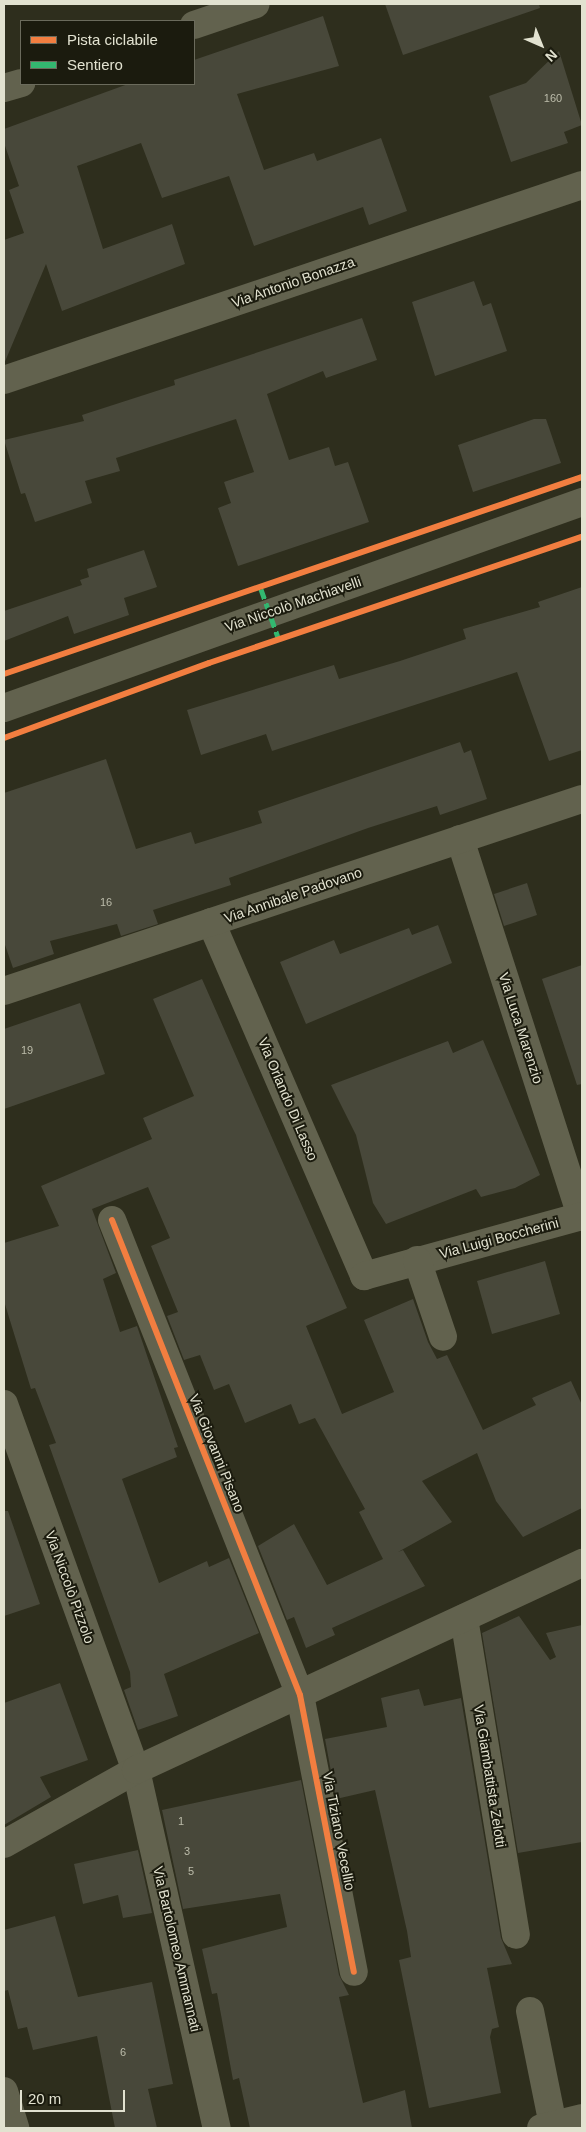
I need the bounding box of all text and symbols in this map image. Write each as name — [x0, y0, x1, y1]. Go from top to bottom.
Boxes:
legend — [20, 20, 195, 85]
north arrow — [516, 20, 566, 70]
text: Pista ciclabile — [67, 31, 158, 48]
text: N — [542, 47, 561, 65]
text: Sentiero — [67, 56, 123, 73]
house number: 160 — [544, 91, 562, 105]
street label: Via Antonio Bonazza — [229, 253, 357, 311]
street label: Via Niccolò Machiavelli — [223, 573, 363, 635]
street label: Via Annibale Padovano — [222, 863, 364, 927]
house number: 16 — [100, 895, 112, 909]
street label: Via Luca Marenzio — [495, 970, 547, 1086]
street label: Via Orlando Di Lasso — [254, 1035, 322, 1163]
house number: 19 — [21, 1043, 33, 1057]
street label: Via Luigi Boccherini — [438, 1214, 560, 1262]
street label: Via Giovanni Pisano — [186, 1392, 248, 1514]
street label: Via Niccolò Pizzolo — [42, 1528, 98, 1646]
street label: Via Giambattista Zelotti — [470, 1703, 510, 1849]
street label: Via Tiziano Vecellio — [319, 1770, 359, 1892]
house number: 1 — [178, 1814, 184, 1828]
house number: 3 — [184, 1844, 190, 1858]
street label: Via Bartolomeo Ammannati — [150, 1864, 204, 2034]
house number: 5 — [188, 1864, 194, 1878]
house number: 6 — [120, 2045, 126, 2059]
scale bar — [22, 2080, 128, 2112]
text: 20 m — [28, 2090, 61, 2107]

